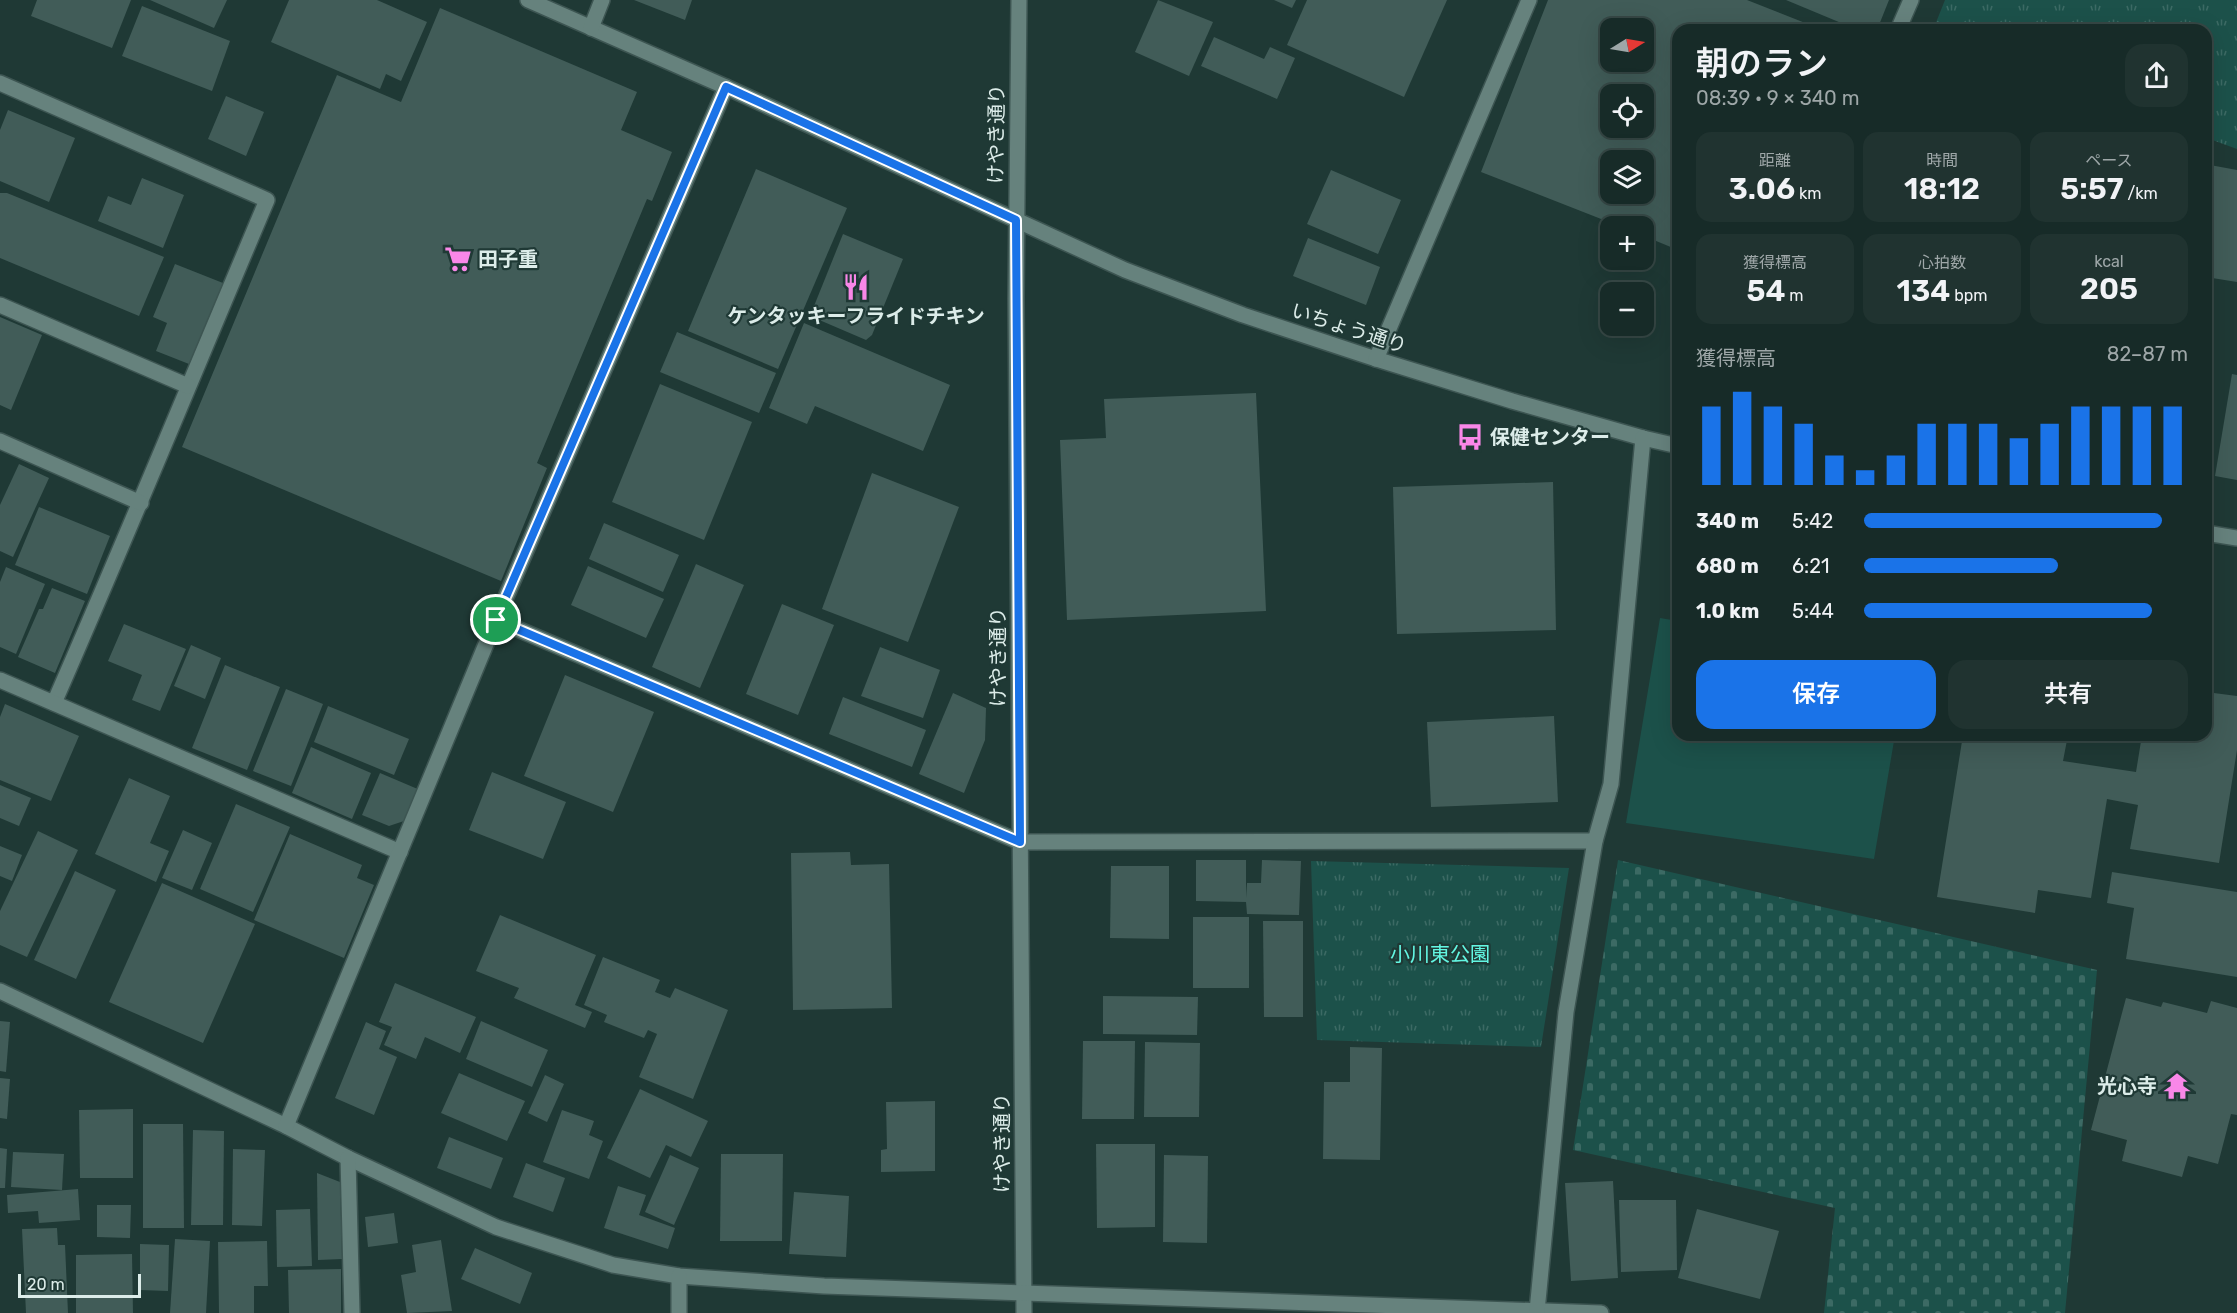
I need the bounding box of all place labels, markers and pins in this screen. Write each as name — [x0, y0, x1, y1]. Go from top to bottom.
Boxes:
supermarket icon: 田子重 — [443, 244, 473, 274]
place label: 田子重 — [478, 247, 538, 271]
restaurant icon: ケンタッキーフライドチキン — [841, 272, 871, 302]
place label: ケンタッキーフライドチキン — [727, 304, 985, 328]
bus stop icon: 保健センター — [1455, 422, 1485, 452]
place label: 保健センター — [1490, 425, 1610, 449]
pin — [470, 594, 521, 645]
temple icon: 光心寺 — [2162, 1071, 2192, 1101]
place label: 光心寺 — [2097, 1074, 2157, 1098]

